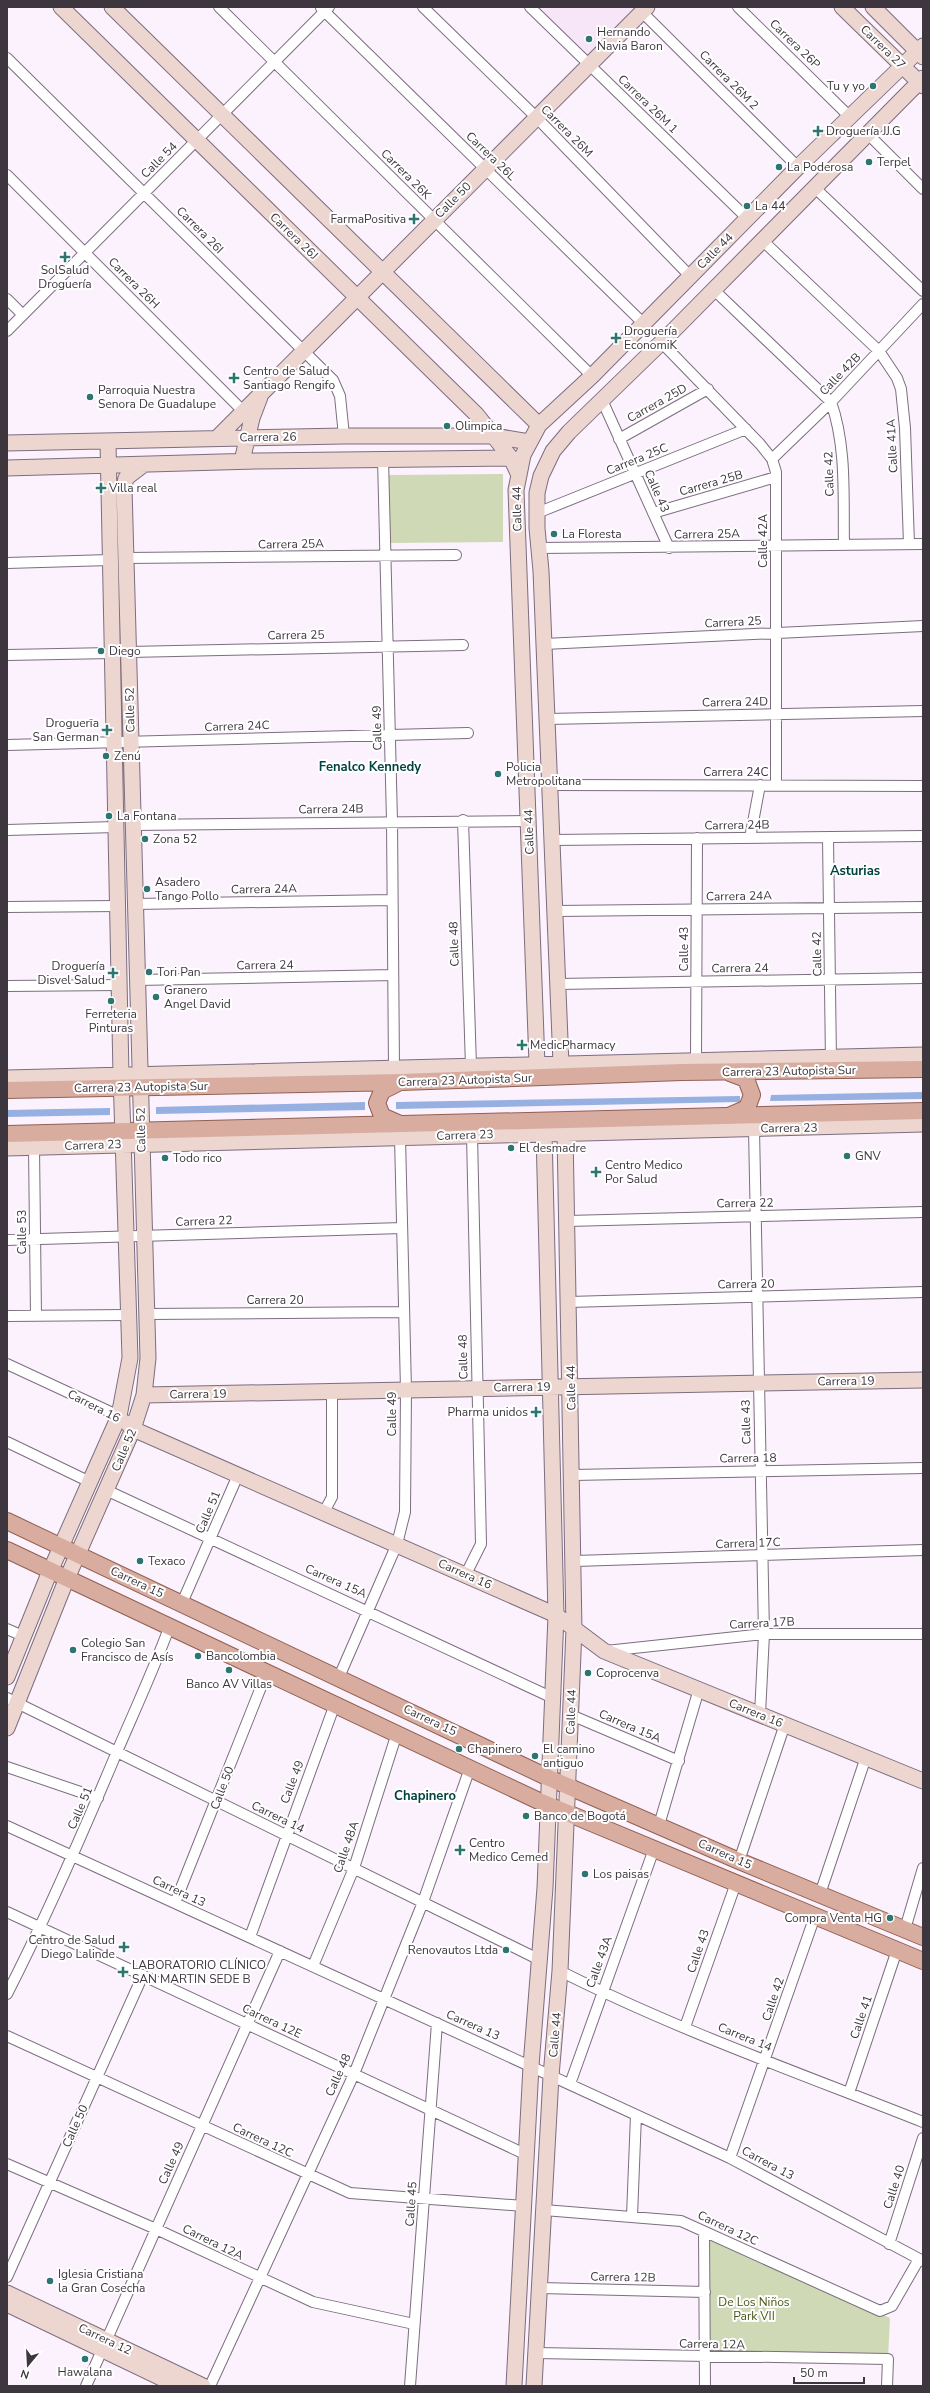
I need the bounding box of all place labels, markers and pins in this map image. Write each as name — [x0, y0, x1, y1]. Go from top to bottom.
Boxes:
place label: Hernando Navia Baron — [597, 24, 663, 54]
marker: Hernando Navia Baron — [584, 34, 594, 44]
place label: Tu y yo — [827, 78, 865, 94]
marker: Tu y yo — [868, 81, 878, 91]
place label: Droguería JJ.G — [826, 123, 901, 139]
marker: Droguería JJ.G — [813, 126, 823, 136]
place label: Terpel — [877, 154, 911, 170]
marker: Terpel — [864, 157, 874, 167]
place label: La Poderosa — [787, 159, 853, 175]
marker: La Poderosa — [774, 162, 784, 172]
place label: La 44 — [755, 198, 785, 214]
marker: La 44 — [742, 201, 752, 211]
place label: FarmaPositiva — [330, 211, 406, 227]
marker: FarmaPositiva — [409, 214, 419, 224]
marker: SolSalud Droguería — [60, 252, 70, 262]
place label: SolSalud Droguería — [38, 262, 92, 292]
place label: Droguería EconomiK — [624, 323, 678, 353]
marker: Droguería EconomiK — [611, 333, 621, 343]
place label: Centro de Salud Santiago Rengifo — [243, 363, 335, 393]
marker: Centro de Salud Santiago Rengifo — [228, 372, 240, 384]
place label: Parroquia Nuestra Senora De Guadalupe — [98, 382, 216, 412]
marker: Parroquia Nuestra Senora De Guadalupe — [85, 392, 95, 402]
place label: Olimpica — [455, 418, 502, 434]
marker: Olimpica — [442, 421, 452, 431]
place label: Villa real — [108, 480, 158, 496]
marker: Villa real — [96, 483, 106, 493]
place label: La Floresta — [562, 526, 622, 542]
marker: La Floresta — [549, 529, 559, 539]
place label: Diego — [109, 643, 141, 659]
marker: Diego — [96, 646, 106, 656]
place label: Droguerīa San German — [33, 715, 99, 745]
marker: Droguerīa San German — [102, 725, 112, 735]
place label: Zenú — [114, 748, 141, 764]
marker: Zenú — [101, 751, 111, 761]
place label: Policia Metropolitana — [506, 759, 581, 789]
marker: Policia Metropolitana — [493, 769, 503, 779]
place label: La Fontana — [117, 808, 177, 824]
marker: La Fontana — [104, 811, 114, 821]
place label: Zona 52 — [153, 831, 197, 847]
marker: Zona 52 — [140, 834, 150, 844]
place label: Asadero Tango Pollo — [155, 874, 219, 904]
marker: Asadero Tango Pollo — [142, 884, 152, 894]
place label: Droguería Disvel Salud — [38, 958, 105, 988]
place label: Tori Pan — [157, 964, 201, 980]
marker: Tori Pan — [144, 967, 154, 977]
marker: Droguería Disvel Salud — [108, 968, 118, 978]
place label: Granero Angel David — [164, 982, 231, 1012]
marker: Granero Angel David — [151, 992, 161, 1002]
marker: Ferreteria Pinturas — [106, 996, 116, 1006]
place label: Ferreteria Pinturas — [85, 1006, 137, 1036]
place label: MedicPharmacy — [530, 1037, 616, 1053]
marker: MedicPharmacy — [517, 1040, 527, 1050]
place label: El desmadre — [519, 1140, 586, 1156]
marker: El desmadre — [506, 1143, 516, 1153]
place label: GNV — [855, 1148, 882, 1164]
place label: Todo rico — [173, 1150, 222, 1166]
marker: GNV — [842, 1151, 852, 1161]
marker: Todo rico — [160, 1153, 170, 1163]
place label: Centro Medico Por Salud — [605, 1157, 683, 1187]
marker: Centro Medico Por Salud — [590, 1166, 602, 1178]
place label: Pharma unidos — [447, 1404, 528, 1420]
marker: Pharma unidos — [531, 1407, 541, 1417]
place label: Texaco — [148, 1553, 186, 1569]
marker: Texaco — [135, 1556, 145, 1566]
place label: Colegio San Francisco de Asís — [81, 1635, 174, 1665]
marker: Colegio San Francisco de Asís — [68, 1645, 78, 1655]
place label: Bancolombia — [206, 1648, 276, 1664]
marker: Bancolombia — [193, 1651, 203, 1661]
marker: Banco AV Villas — [224, 1665, 234, 1675]
place label: Coprocenva — [596, 1665, 659, 1681]
marker: Coprocenva — [583, 1668, 593, 1678]
place label: Banco AV Villas — [186, 1676, 272, 1692]
place label: Chapinero — [467, 1741, 522, 1757]
place label: El camino antiguo — [543, 1741, 595, 1771]
marker: Chapinero — [454, 1744, 464, 1754]
marker: El camino antiguo — [530, 1751, 540, 1761]
place label: Banco de Bogotá — [534, 1808, 626, 1824]
marker: Banco de Bogotá — [521, 1811, 531, 1821]
place label: Centro Medico Cemed — [469, 1835, 548, 1865]
marker: Centro Medico Cemed — [454, 1844, 466, 1856]
place label: Los paisas — [593, 1866, 649, 1882]
marker: Los paisas — [580, 1869, 590, 1879]
place label: Compra Venta HG — [784, 1910, 882, 1926]
marker: Compra Venta HG — [885, 1913, 895, 1923]
place label: Centro de Salud Diego Lalinde — [28, 1932, 115, 1962]
marker: Centro de Salud Diego Lalinde — [118, 1941, 130, 1953]
place label: Renovautos Ltda — [408, 1942, 498, 1958]
marker: Renovautos Ltda — [501, 1945, 511, 1955]
place label: LABORATORIO CLÍNICO SAN MARTIN SEDE B — [132, 1957, 266, 1987]
marker: LABORATORIO CLÍNICO SAN MARTIN SEDE B — [117, 1966, 129, 1978]
place label: Iglesia Cristiana la Gran Cosecha — [58, 2266, 145, 2296]
marker: Iglesia Cristiana la Gran Cosecha — [45, 2276, 55, 2286]
marker: Hawalana — [80, 2354, 90, 2364]
place label: Hawalana — [58, 2364, 112, 2380]

